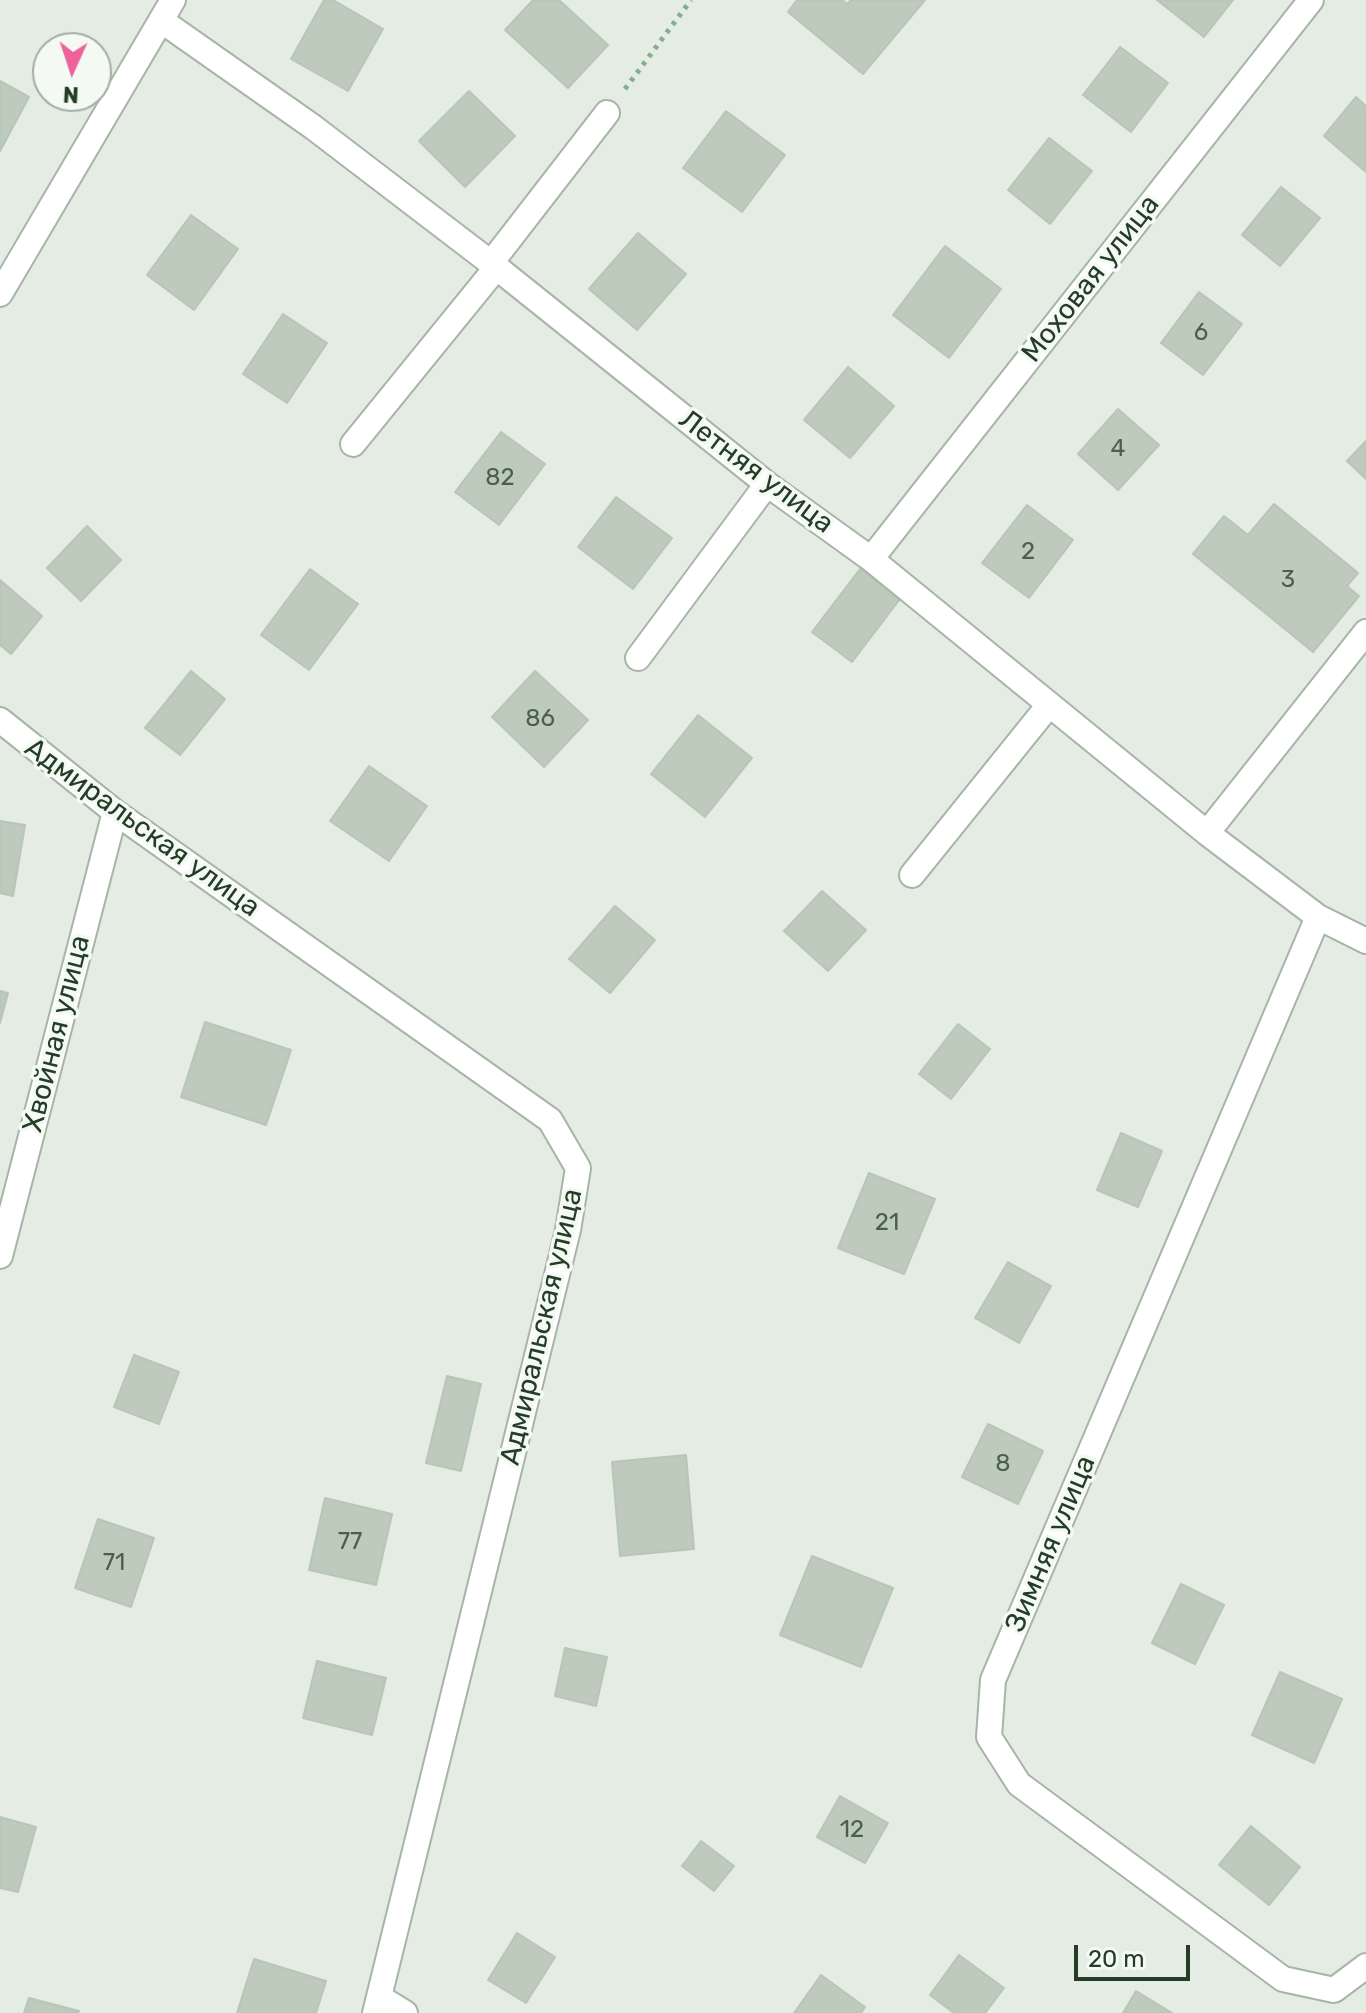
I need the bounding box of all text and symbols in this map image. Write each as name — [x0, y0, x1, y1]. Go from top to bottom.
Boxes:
north arrow — [32, 32, 112, 112]
text: N — [62, 81, 79, 108]
street label: Моховая улица — [1015, 189, 1167, 369]
house number: 6 — [1194, 319, 1208, 347]
street label: Летняя улица — [672, 403, 840, 541]
house number: 4 — [1111, 435, 1125, 463]
house number: 82 — [485, 464, 515, 492]
house number: 2 — [1021, 538, 1035, 566]
house number: 3 — [1281, 566, 1295, 594]
house number: 86 — [525, 705, 555, 733]
street label: Адмиральская улица — [18, 731, 266, 925]
street label: Хвойная улица — [16, 932, 98, 1136]
street label: Адмиральская улица — [494, 1185, 590, 1469]
house number: 21 — [875, 1209, 899, 1237]
house number: 8 — [995, 1450, 1011, 1478]
street label: Зимняя улица — [999, 1451, 1103, 1637]
house number: 77 — [338, 1528, 362, 1556]
house number: 71 — [103, 1549, 125, 1577]
house number: 12 — [840, 1816, 864, 1844]
scale bar — [1078, 1929, 1194, 1979]
text: 20 m — [1088, 1945, 1145, 1973]

